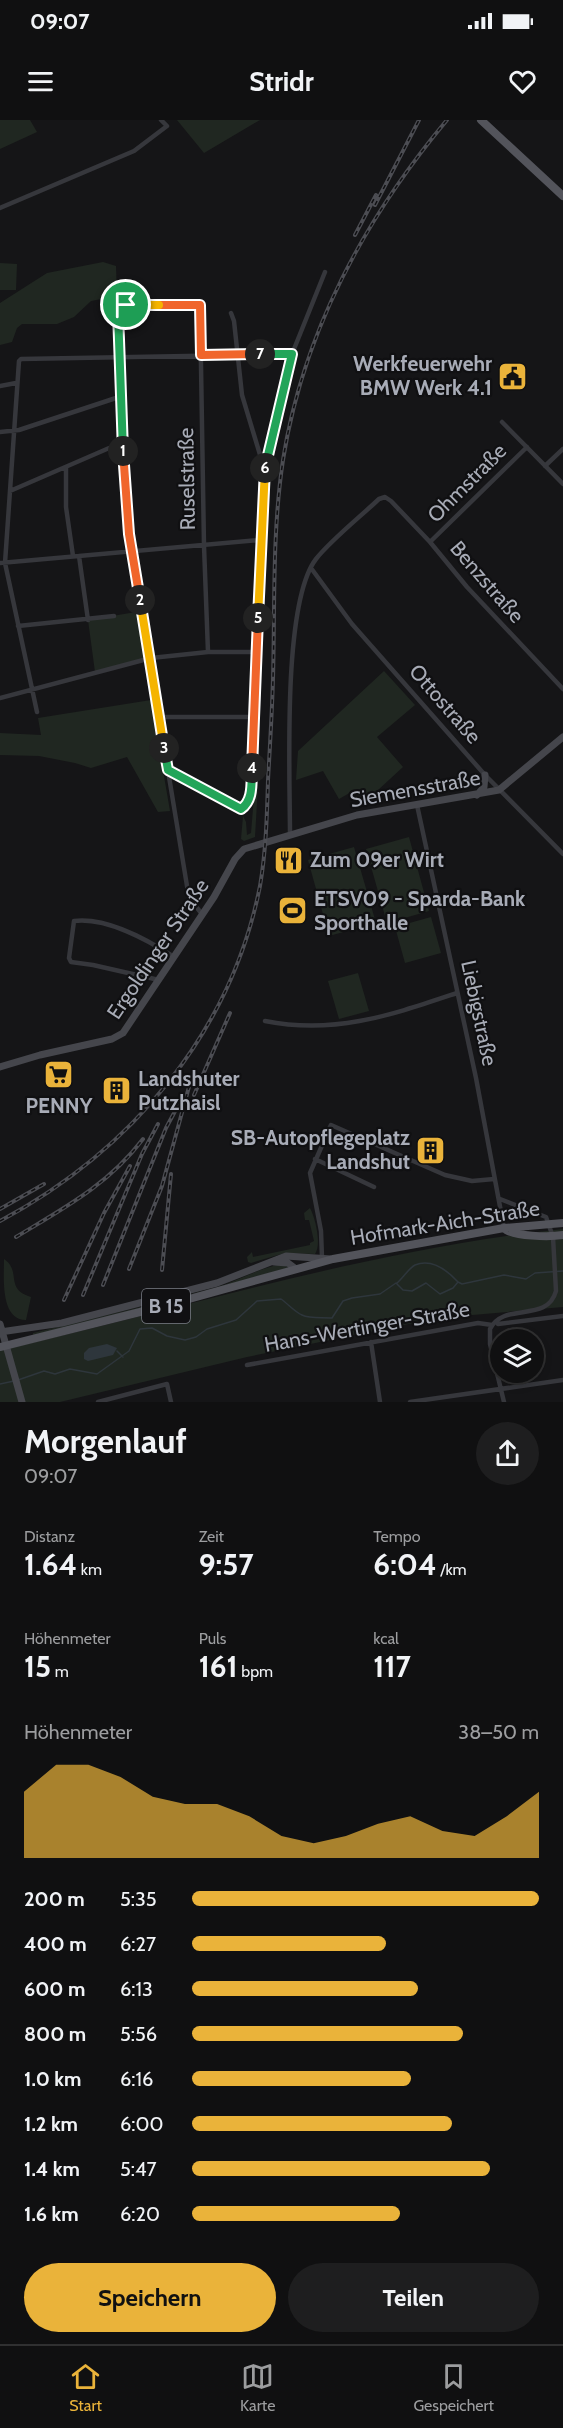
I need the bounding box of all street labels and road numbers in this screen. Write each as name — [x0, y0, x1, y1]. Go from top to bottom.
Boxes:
street label: Ruselstraße — [173, 427, 200, 531]
street label: Ohmstraße — [422, 438, 511, 527]
street label: Benzstraße — [445, 536, 530, 628]
street label: Ottostraße — [404, 659, 487, 749]
street label: Siemensstraße — [348, 765, 482, 812]
street label: Ergoldinger Straße — [101, 874, 214, 1024]
street label: Liebigstraße — [456, 958, 503, 1068]
street label: Hofmark-Aich-Straße — [348, 1195, 542, 1250]
road number: B 15 — [142, 1289, 190, 1323]
street label: Hans-Wertinger-Straße — [262, 1296, 472, 1357]

